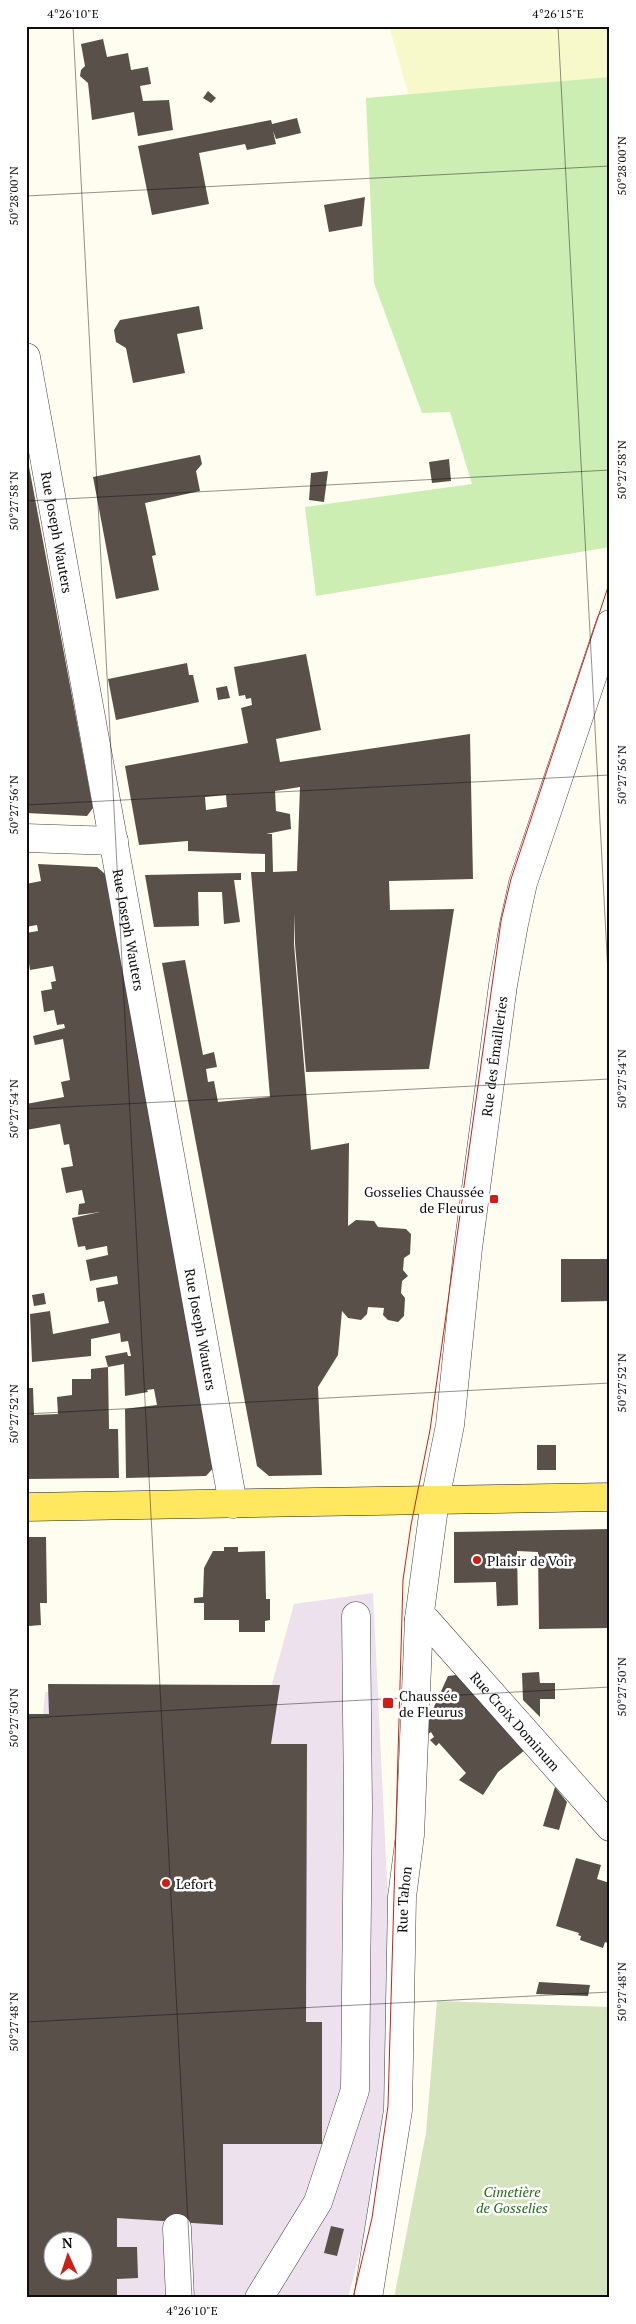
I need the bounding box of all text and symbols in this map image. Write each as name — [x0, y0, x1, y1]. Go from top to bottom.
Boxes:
text: 4°26'10"E — [47, 6, 99, 21]
text: 4°26'15"E — [532, 6, 584, 21]
text: 50°28'00"N — [614, 136, 629, 196]
text: 50°28'00"N — [6, 166, 21, 226]
text: 50°27'58"N — [614, 440, 629, 500]
street label: Rue Joseph Wauters — [37, 470, 78, 595]
text: 50°27'58"N — [6, 471, 21, 531]
text: 50°27'56"N — [614, 745, 629, 805]
text: 50°27'56"N — [6, 775, 21, 835]
street label: Rue Joseph Wauters — [109, 867, 150, 992]
street label: Rue des Émailleries — [476, 995, 511, 1118]
text: 50°27'54"N — [614, 1049, 629, 1109]
text: 50°27'54"N — [6, 1079, 21, 1139]
place label: Gosselies Chaussée de Fleurus — [364, 1182, 484, 1217]
marker: Gosselies Chaussée de Fleurus — [488, 1193, 500, 1205]
street label: Rue Joseph Wauters — [181, 1267, 222, 1392]
text: 50°27'52"N — [614, 1353, 629, 1413]
text: 50°27'52"N — [6, 1384, 21, 1444]
place label: Plaisir de Voir — [487, 1551, 574, 1570]
marker: Plaisir de Voir — [471, 1554, 483, 1566]
text: 50°27'50"N — [614, 1657, 629, 1717]
street label: Rue Croix Dominum — [466, 1667, 565, 1775]
place label: Chaussée de Fleurus — [399, 1686, 464, 1721]
text: 50°27'50"N — [6, 1688, 21, 1748]
marker: Chaussée de Fleurus — [381, 1696, 395, 1710]
street label: Rue Tahon — [392, 1864, 415, 1933]
place label: Lefort — [176, 1874, 214, 1893]
marker: Lefort — [160, 1877, 172, 1889]
text: 50°27'48"N — [614, 1962, 629, 2022]
text: 50°27'48"N — [6, 1992, 21, 2052]
park label: Cimetière de Gosselies — [476, 2182, 548, 2217]
north arrow — [42, 2232, 92, 2282]
text: N — [61, 2233, 73, 2252]
text: 4°26'10"E — [166, 2303, 218, 2318]

